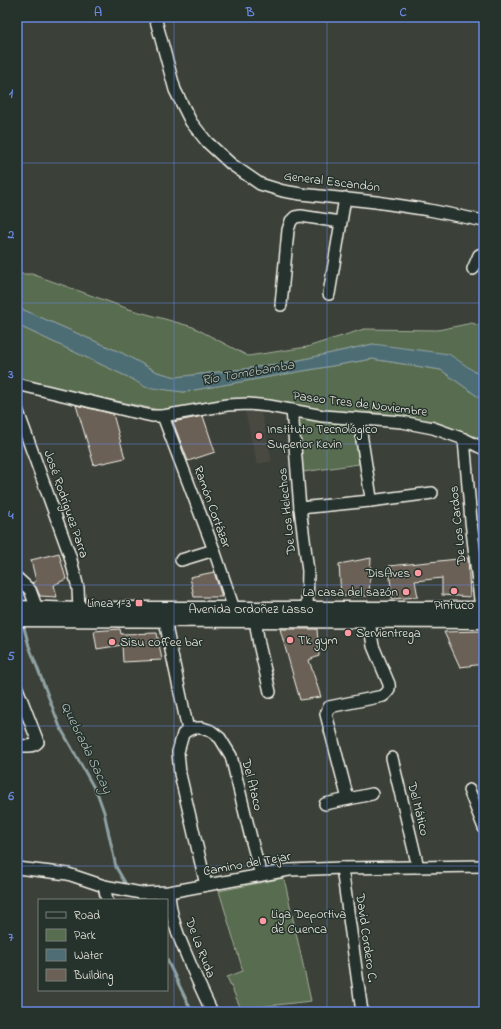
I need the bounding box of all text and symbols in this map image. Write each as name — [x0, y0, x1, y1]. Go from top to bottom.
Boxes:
text: A — [94, 3, 102, 22]
text: B — [245, 3, 255, 22]
text: C — [399, 3, 407, 22]
text: 1 — [9, 84, 14, 103]
street label: General Escandón — [283, 167, 381, 197]
text: 2 — [7, 225, 15, 244]
water label: Río Tomebamba — [200, 354, 296, 391]
text: 3 — [7, 365, 14, 384]
street label: Paseo Tres de Noviembre — [292, 386, 428, 422]
place label: Instituto Tecnológico Superior Kevin — [267, 420, 378, 454]
marker: Instituto Tecnológico Superior Kevin — [254, 431, 264, 441]
street label: José Rodríguez Parra — [38, 447, 93, 561]
street label: Ramón Cortázar — [188, 463, 236, 552]
street label: De Los Helechos — [273, 466, 301, 556]
street label: De Los Cardos — [444, 484, 472, 566]
text: 4 — [7, 506, 14, 525]
place label: DisAves — [365, 564, 410, 583]
marker: DisAves — [413, 568, 423, 578]
place label: La casa del sazón — [302, 583, 398, 602]
marker: Pintuco — [449, 586, 459, 596]
marker: La casa del sazón — [401, 587, 411, 597]
place label: Línea 1-3 — [87, 594, 131, 613]
place label: Pintuco — [434, 596, 474, 615]
marker: Línea 1-3 — [134, 598, 144, 608]
street label: Avenida Ordoñez Lasso — [188, 600, 314, 619]
place label: Servientrega — [356, 624, 421, 644]
marker: Servientrega — [343, 628, 353, 638]
place label: Tk gym — [298, 631, 338, 651]
place label: Sisu coffee bar — [120, 633, 204, 652]
marker: Tk gym — [285, 635, 295, 645]
marker: Sisu coffee bar — [107, 637, 117, 647]
text: 5 — [7, 647, 15, 666]
water label: Quebrada Sacay — [55, 699, 117, 798]
street label: Del Ataco — [236, 756, 268, 813]
street label: Del Mático — [402, 779, 434, 838]
text: 6 — [7, 787, 14, 806]
street label: Camino del Tejar — [202, 847, 293, 881]
street label: David Cordero C. — [350, 891, 382, 984]
legend — [38, 899, 168, 991]
place label: Liga Deportiva de Cuenca — [271, 905, 346, 939]
text: Road — [74, 907, 100, 925]
street label: De La Ruda — [180, 914, 220, 981]
marker: Liga Deportiva de Cuenca — [258, 916, 268, 926]
text: Park — [74, 927, 96, 945]
text: 7 — [8, 928, 14, 947]
text: Water — [74, 947, 103, 965]
text: Building — [73, 967, 113, 986]

